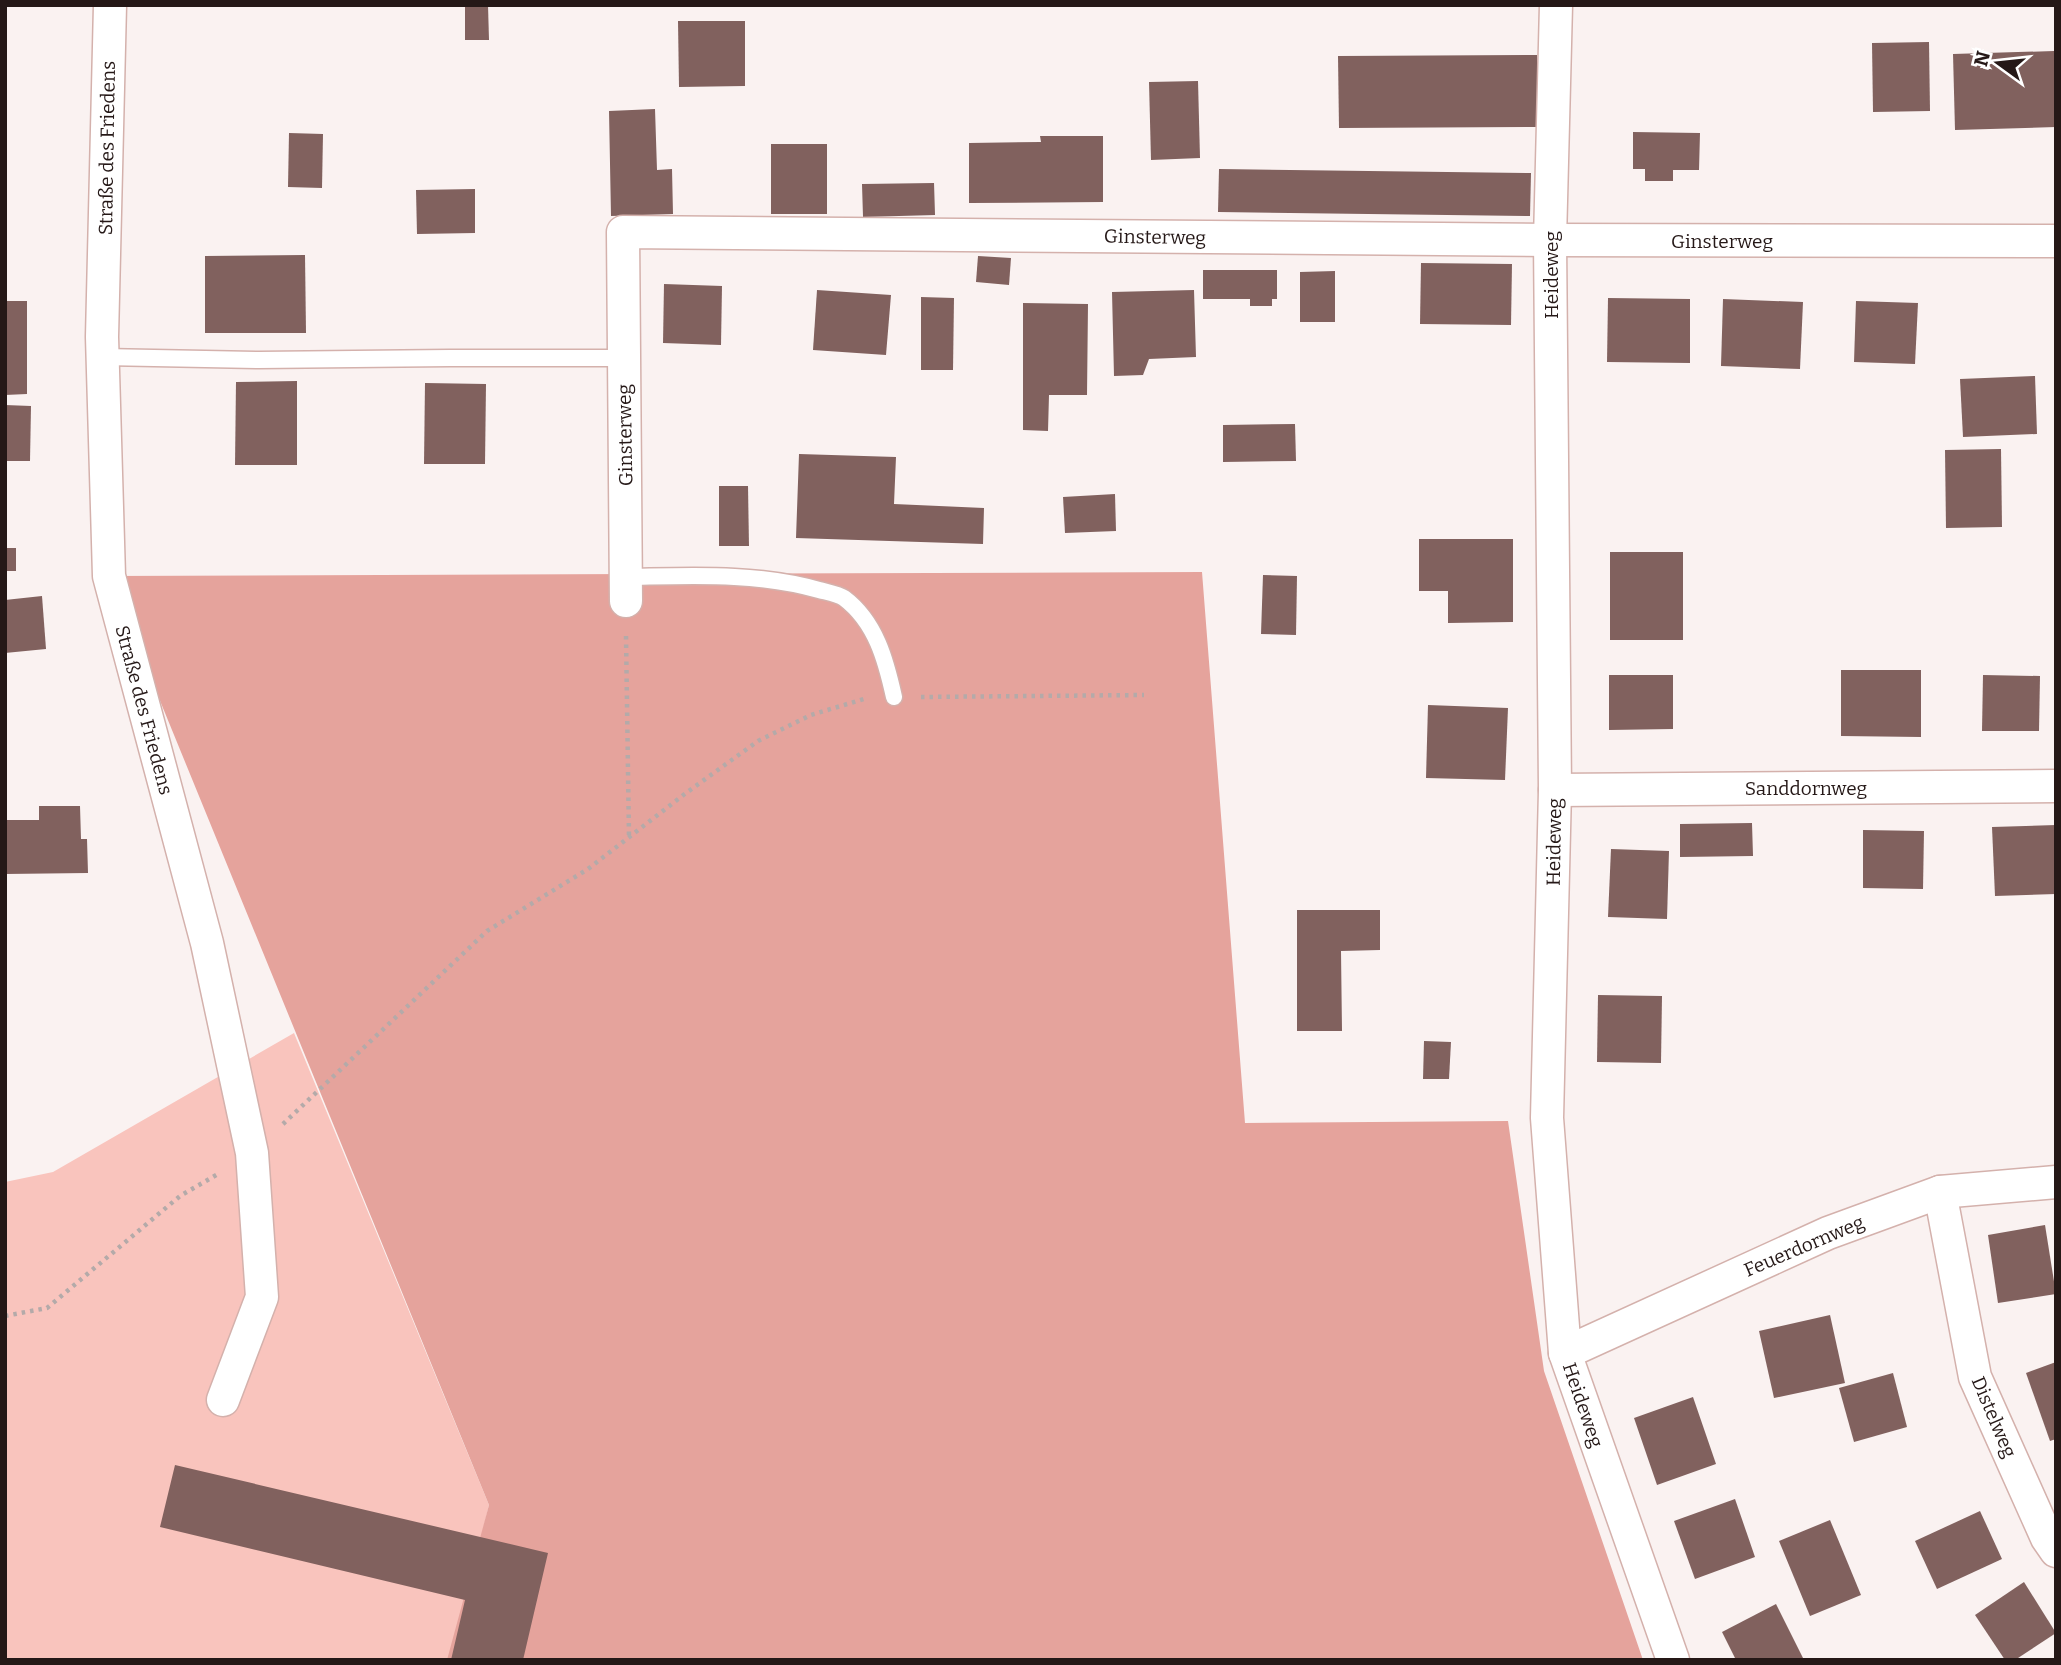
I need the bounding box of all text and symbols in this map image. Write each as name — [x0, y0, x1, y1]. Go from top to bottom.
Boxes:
north arrow — [1963, 28, 2033, 98]
text: N — [1969, 48, 1995, 69]
street label: Straße des Friedens — [94, 61, 120, 235]
street label: Ginsterweg — [1104, 225, 1207, 249]
street label: Ginsterweg — [1671, 230, 1773, 253]
street label: Heideweg — [1540, 231, 1563, 319]
street label: Ginsterweg — [613, 383, 637, 486]
street label: Straße des Friedens — [110, 623, 178, 797]
street label: Sanddornweg — [1745, 777, 1868, 800]
street label: Heideweg — [1542, 797, 1566, 886]
street label: Feuerdornweg — [1741, 1210, 1868, 1282]
street label: Heideweg — [1558, 1360, 1608, 1451]
street label: Distelweg — [1967, 1373, 2022, 1461]

